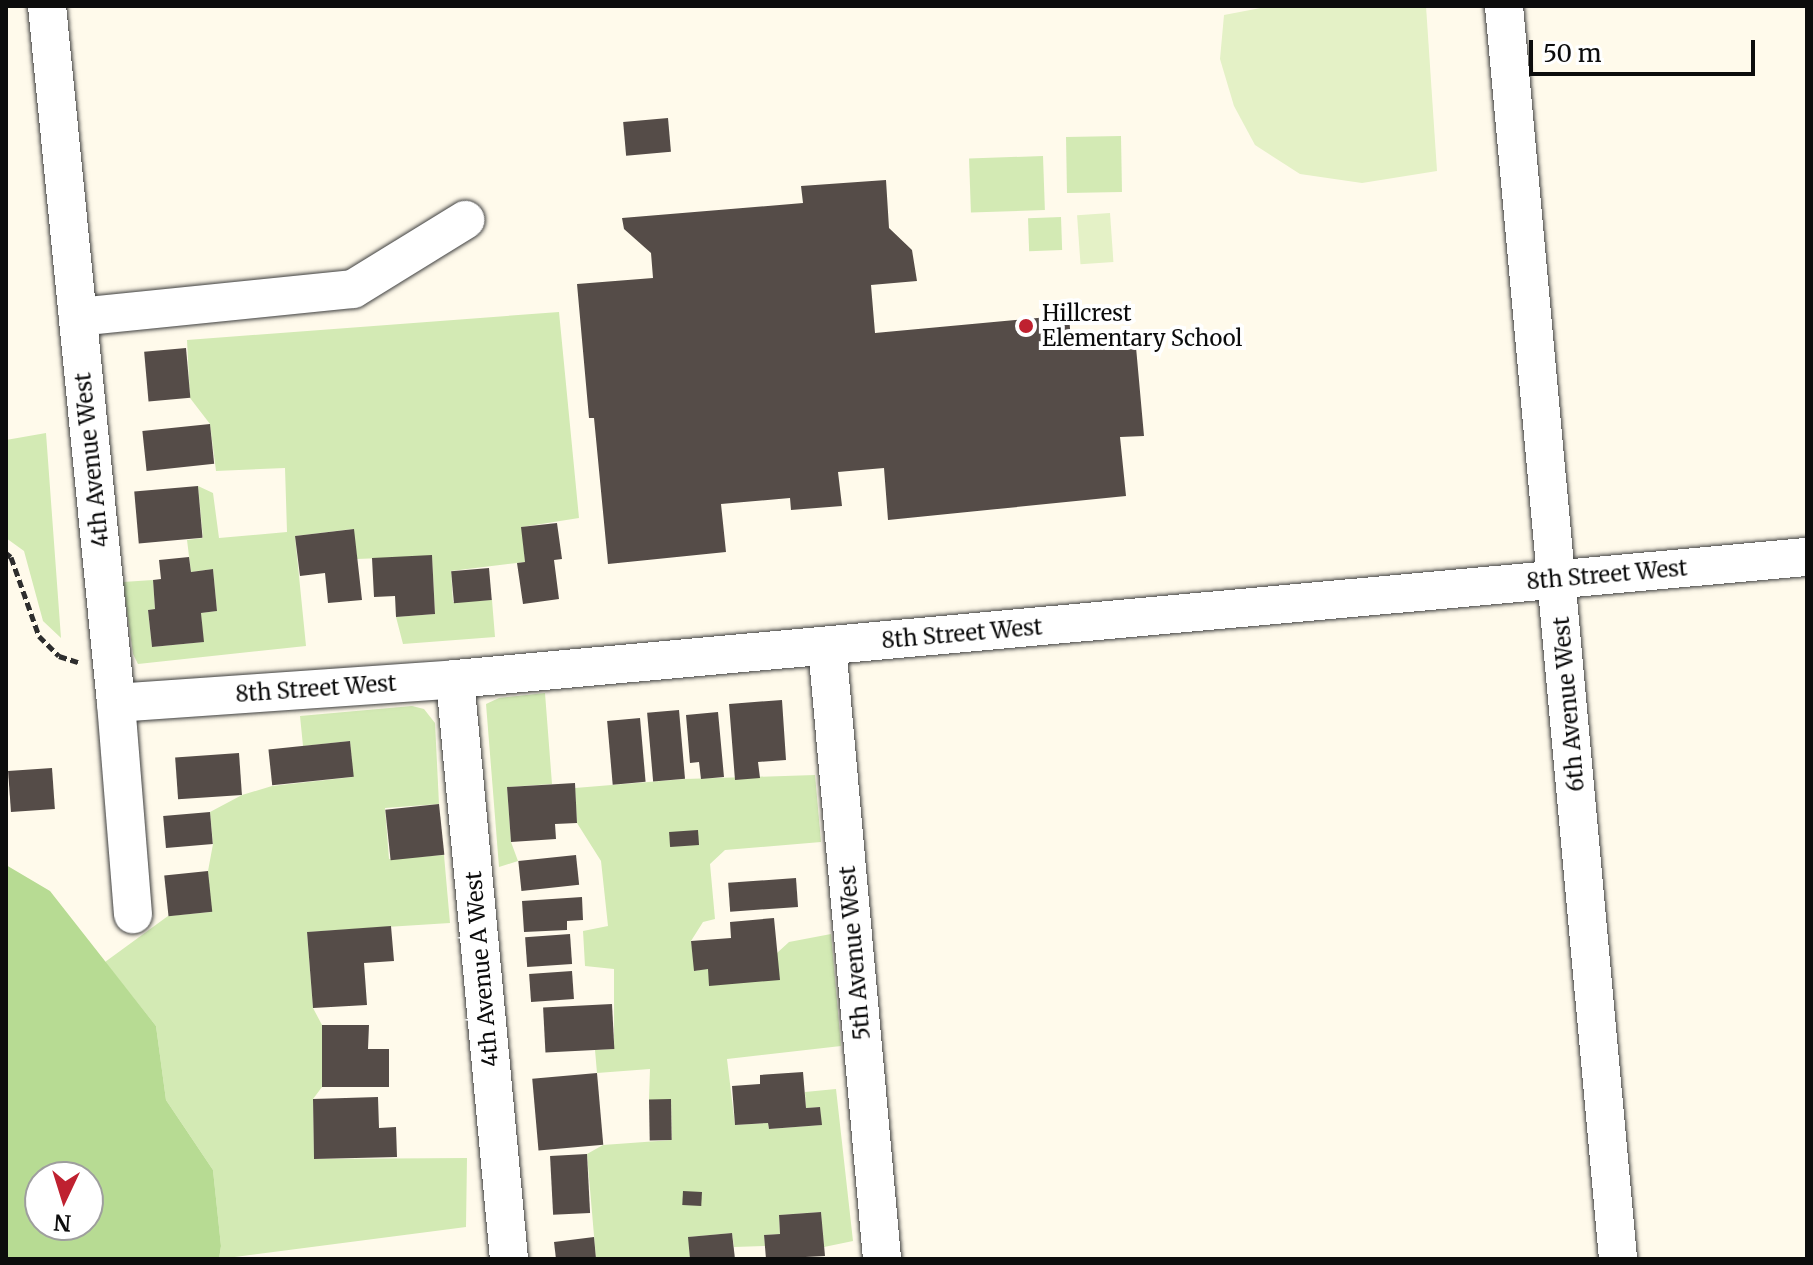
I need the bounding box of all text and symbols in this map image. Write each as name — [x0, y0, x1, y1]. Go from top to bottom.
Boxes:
scale bar — [1533, 24, 1759, 74]
text: 50 m — [1543, 38, 1602, 69]
place label: Hillcrest Elementary School — [1042, 300, 1242, 352]
marker: Hillcrest Elementary School — [1017, 317, 1035, 335]
street label: 4th Avenue West — [70, 371, 114, 549]
street label: 8th Street West — [1525, 555, 1689, 595]
street label: 8th Street West — [880, 614, 1044, 654]
street label: 6th Avenue West — [1548, 615, 1590, 793]
street label: 8th Street West — [235, 670, 397, 708]
street label: 5th Avenue West — [834, 865, 876, 1041]
street label: 4th Avenue A West — [460, 870, 504, 1068]
north arrow — [24, 1161, 104, 1241]
text: N — [53, 1208, 72, 1238]

